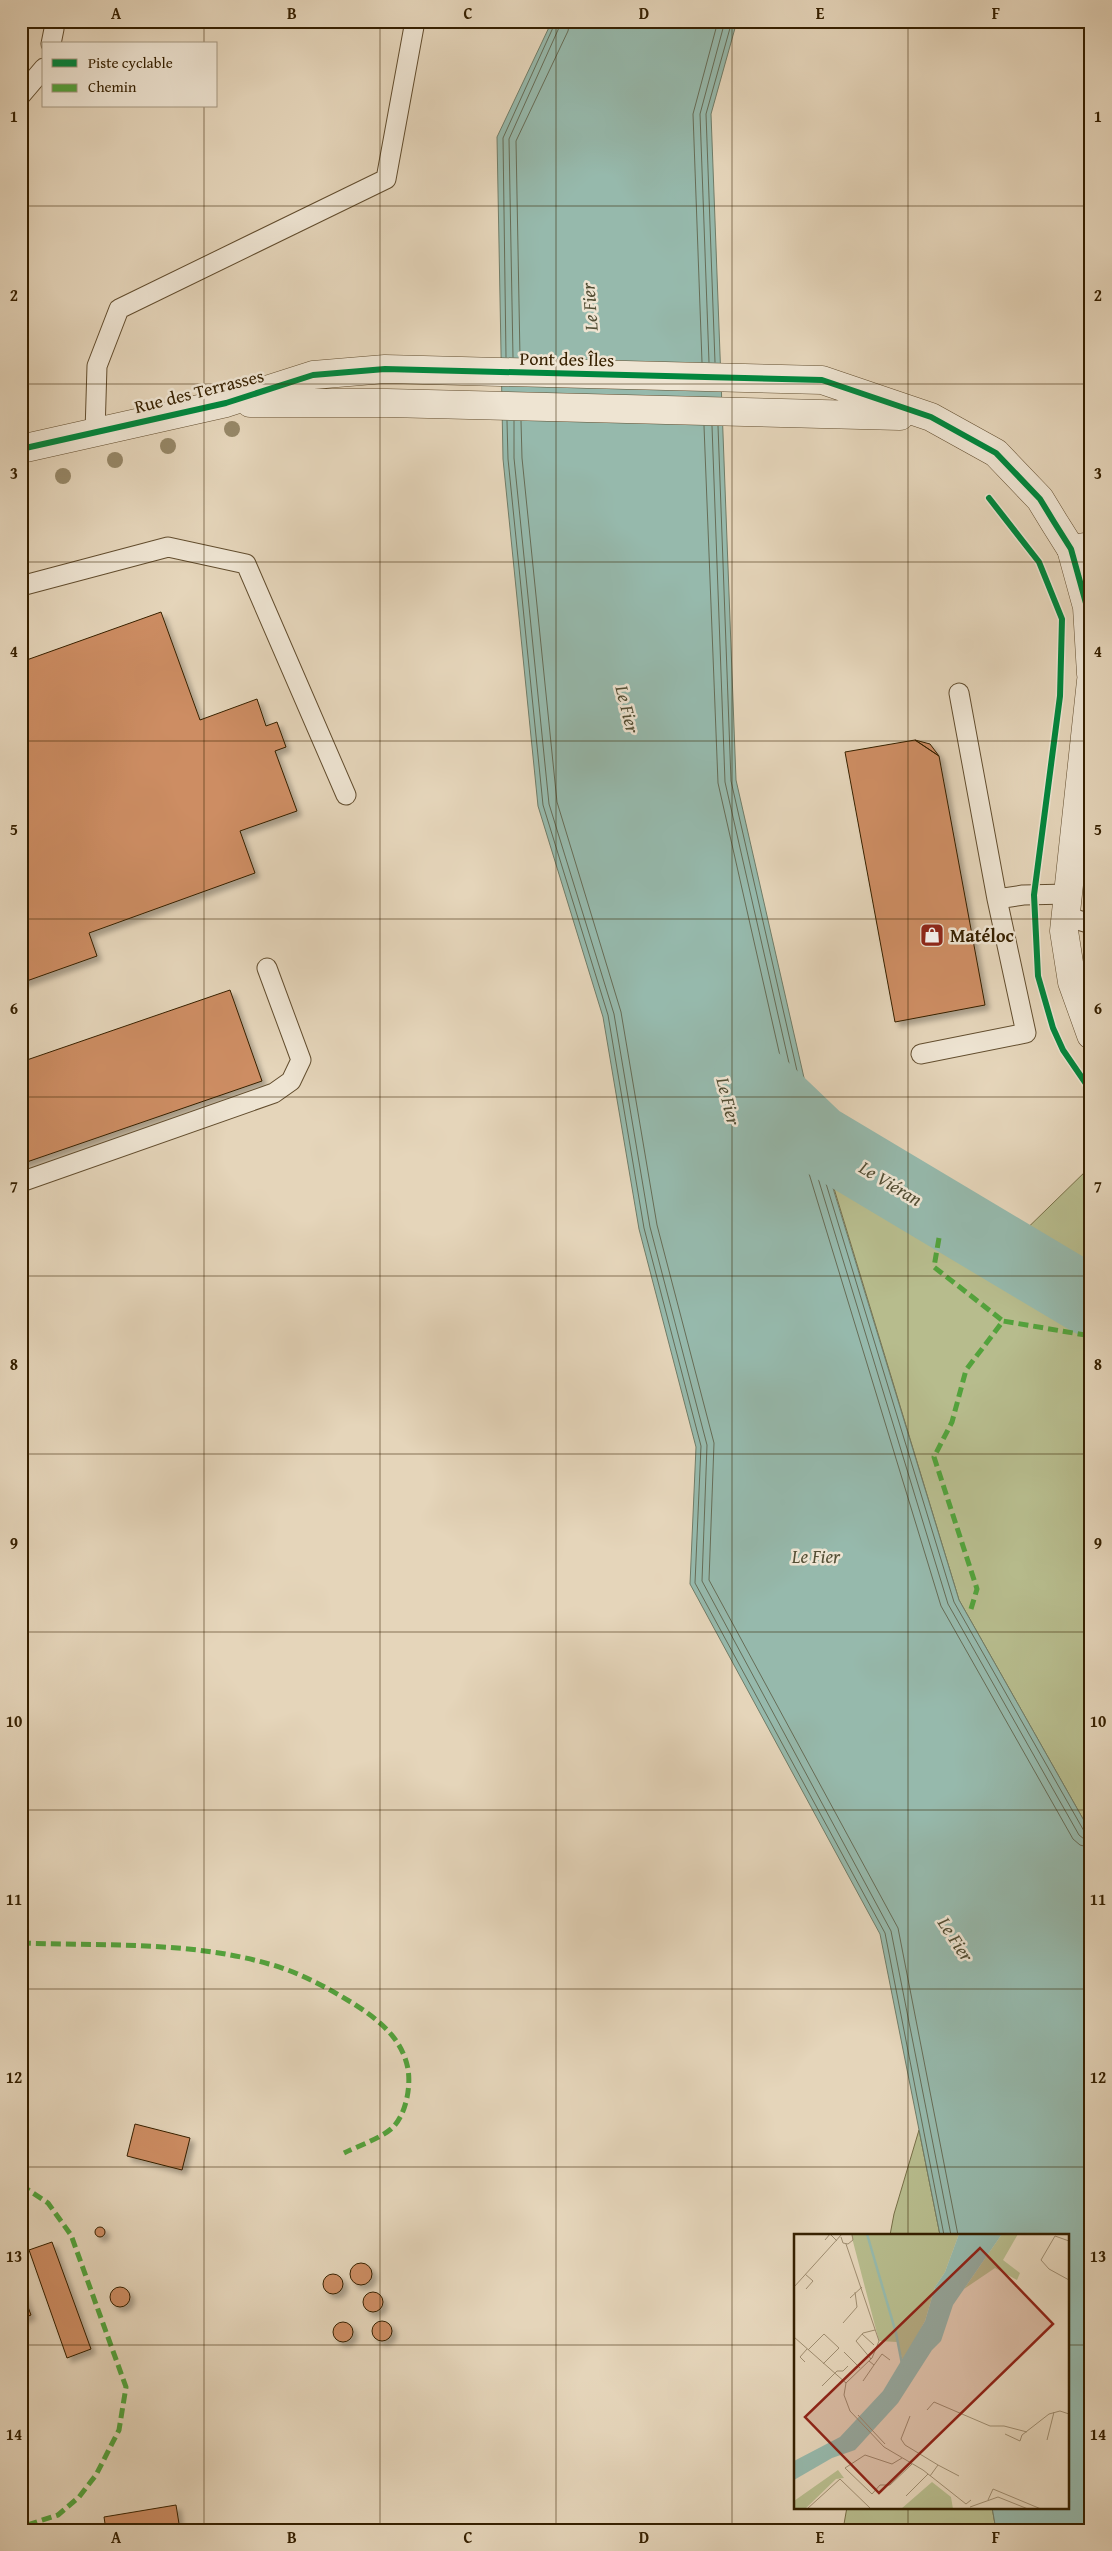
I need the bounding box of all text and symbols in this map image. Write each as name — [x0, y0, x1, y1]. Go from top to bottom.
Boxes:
text: A — [111, 1, 122, 25]
text: B — [287, 1, 297, 25]
text: C — [463, 1, 473, 25]
text: D — [639, 1, 649, 25]
text: E — [816, 1, 825, 25]
text: F — [992, 1, 1000, 25]
legend — [42, 42, 218, 108]
text: Piste cyclable — [88, 52, 173, 73]
text: Chemin — [88, 76, 137, 97]
text: 1 — [10, 104, 18, 128]
text: 1 — [1094, 104, 1102, 128]
water label: Le Fier — [573, 281, 605, 333]
text: 2 — [10, 283, 18, 307]
text: 2 — [1094, 283, 1102, 307]
street label: Pont des Îles — [519, 345, 615, 373]
street label: Rue des Terrasses — [131, 362, 267, 420]
text: 3 — [10, 461, 18, 485]
text: 3 — [1094, 461, 1102, 485]
text: 4 — [10, 639, 18, 663]
text: 4 — [1094, 639, 1102, 663]
water label: Le Fier — [608, 681, 648, 737]
text: 5 — [10, 817, 18, 841]
text: 5 — [1094, 817, 1102, 841]
shop icon: Matéloc — [919, 922, 945, 948]
place label: Matéloc — [950, 922, 1014, 949]
text: 6 — [10, 996, 18, 1020]
text: 6 — [1094, 996, 1102, 1020]
water label: Le Fier — [709, 1073, 749, 1129]
water label: Le Viéran — [853, 1153, 928, 1213]
text: 7 — [10, 1174, 18, 1198]
text: 7 — [1094, 1174, 1102, 1198]
text: 8 — [10, 1352, 18, 1376]
text: 8 — [1094, 1352, 1102, 1376]
text: 9 — [10, 1531, 18, 1555]
text: 9 — [1094, 1531, 1102, 1555]
water label: Le Fier — [791, 1542, 841, 1570]
text: 10 — [6, 1709, 22, 1733]
text: 10 — [1090, 1709, 1106, 1733]
text: 11 — [6, 1887, 22, 1911]
text: 11 — [1090, 1887, 1106, 1911]
water label: Le Fier — [931, 1910, 981, 1968]
text: 12 — [6, 2065, 22, 2089]
text: 12 — [1090, 2065, 1106, 2089]
inset map — [794, 2234, 1070, 2508]
text: 13 — [6, 2244, 22, 2268]
text: 13 — [1090, 2244, 1106, 2268]
text: 14 — [6, 2422, 22, 2446]
text: 14 — [1090, 2422, 1106, 2446]
text: A — [111, 2525, 122, 2549]
text: B — [287, 2525, 297, 2549]
text: C — [463, 2525, 473, 2549]
text: D — [639, 2525, 649, 2549]
text: E — [816, 2525, 825, 2549]
text: F — [992, 2525, 1000, 2549]

